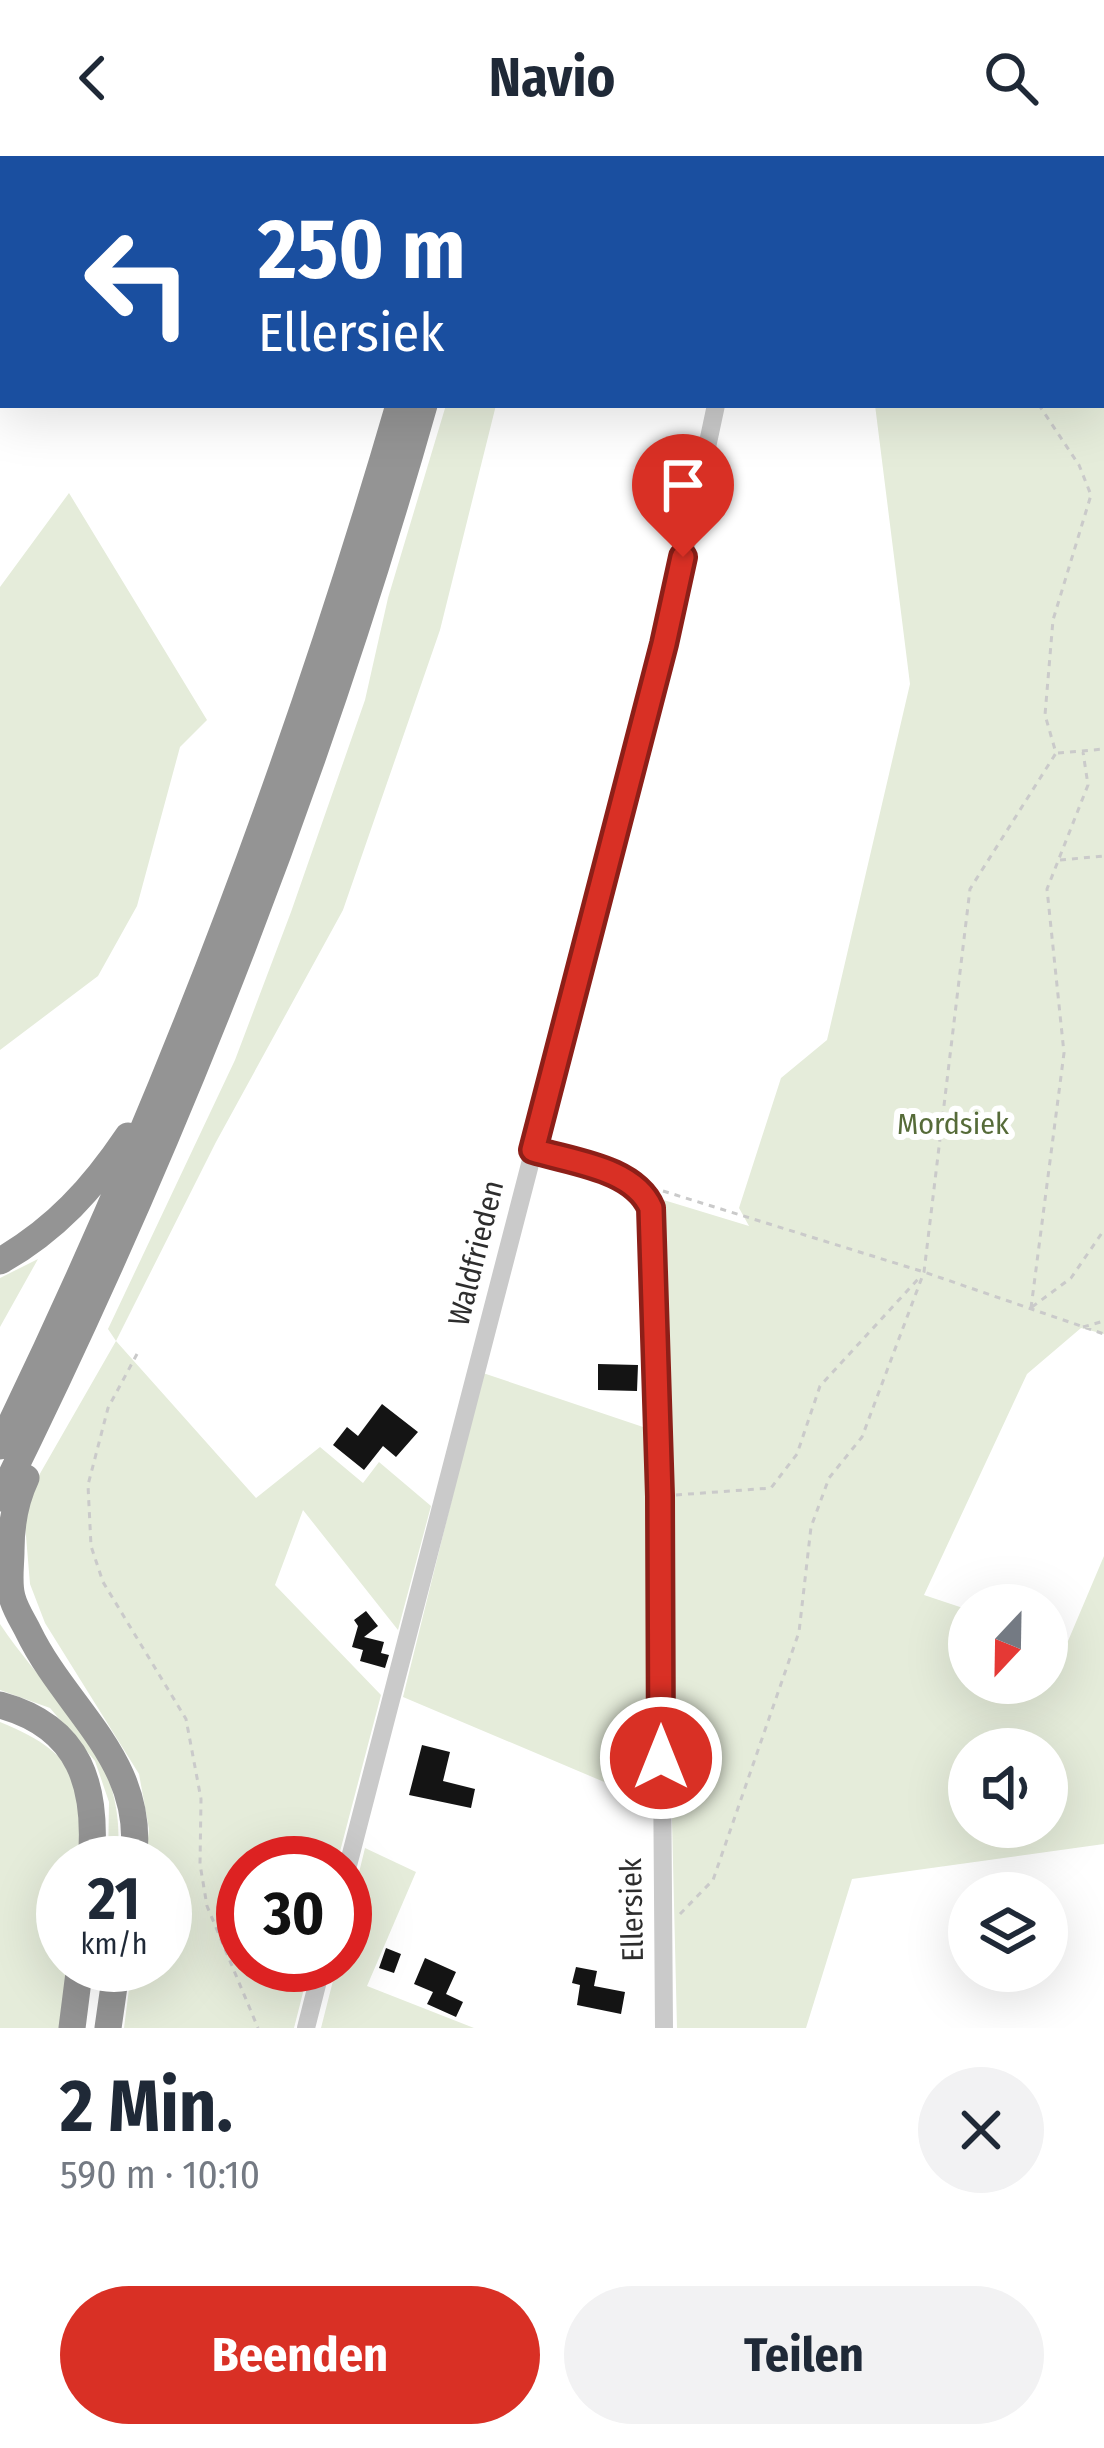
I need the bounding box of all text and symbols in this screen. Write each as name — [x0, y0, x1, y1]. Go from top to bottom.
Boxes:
icon: back — [60, 45, 126, 111]
icon: search — [978, 45, 1044, 111]
text: Navio — [489, 46, 615, 110]
text: 250 m — [258, 199, 466, 300]
icon: left — [60, 204, 216, 360]
text: Ellersiek — [258, 301, 444, 365]
pin — [632, 434, 734, 557]
icon: arrive — [650, 452, 716, 518]
park label: Mordsiek — [897, 1106, 1009, 1142]
street label: Waldfrieden — [441, 1177, 511, 1329]
north arrow — [948, 1584, 1068, 1704]
map controls — [948, 1584, 1068, 1992]
position arrow — [598, 1695, 724, 1821]
button: sound — [948, 1728, 1068, 1848]
speed limit sign: 30 — [216, 1836, 372, 1992]
street label: Ellersiek — [613, 1858, 651, 1962]
text: 21 — [88, 1863, 140, 1935]
button: layers — [948, 1872, 1068, 1992]
text: km/h — [81, 1926, 147, 1962]
text: 2 Min. — [60, 2064, 233, 2150]
button: close — [918, 2067, 1044, 2193]
text: 590 m · 10:10 — [60, 2152, 260, 2198]
button: Beenden — [60, 2286, 540, 2424]
button: Teilen — [564, 2286, 1044, 2424]

